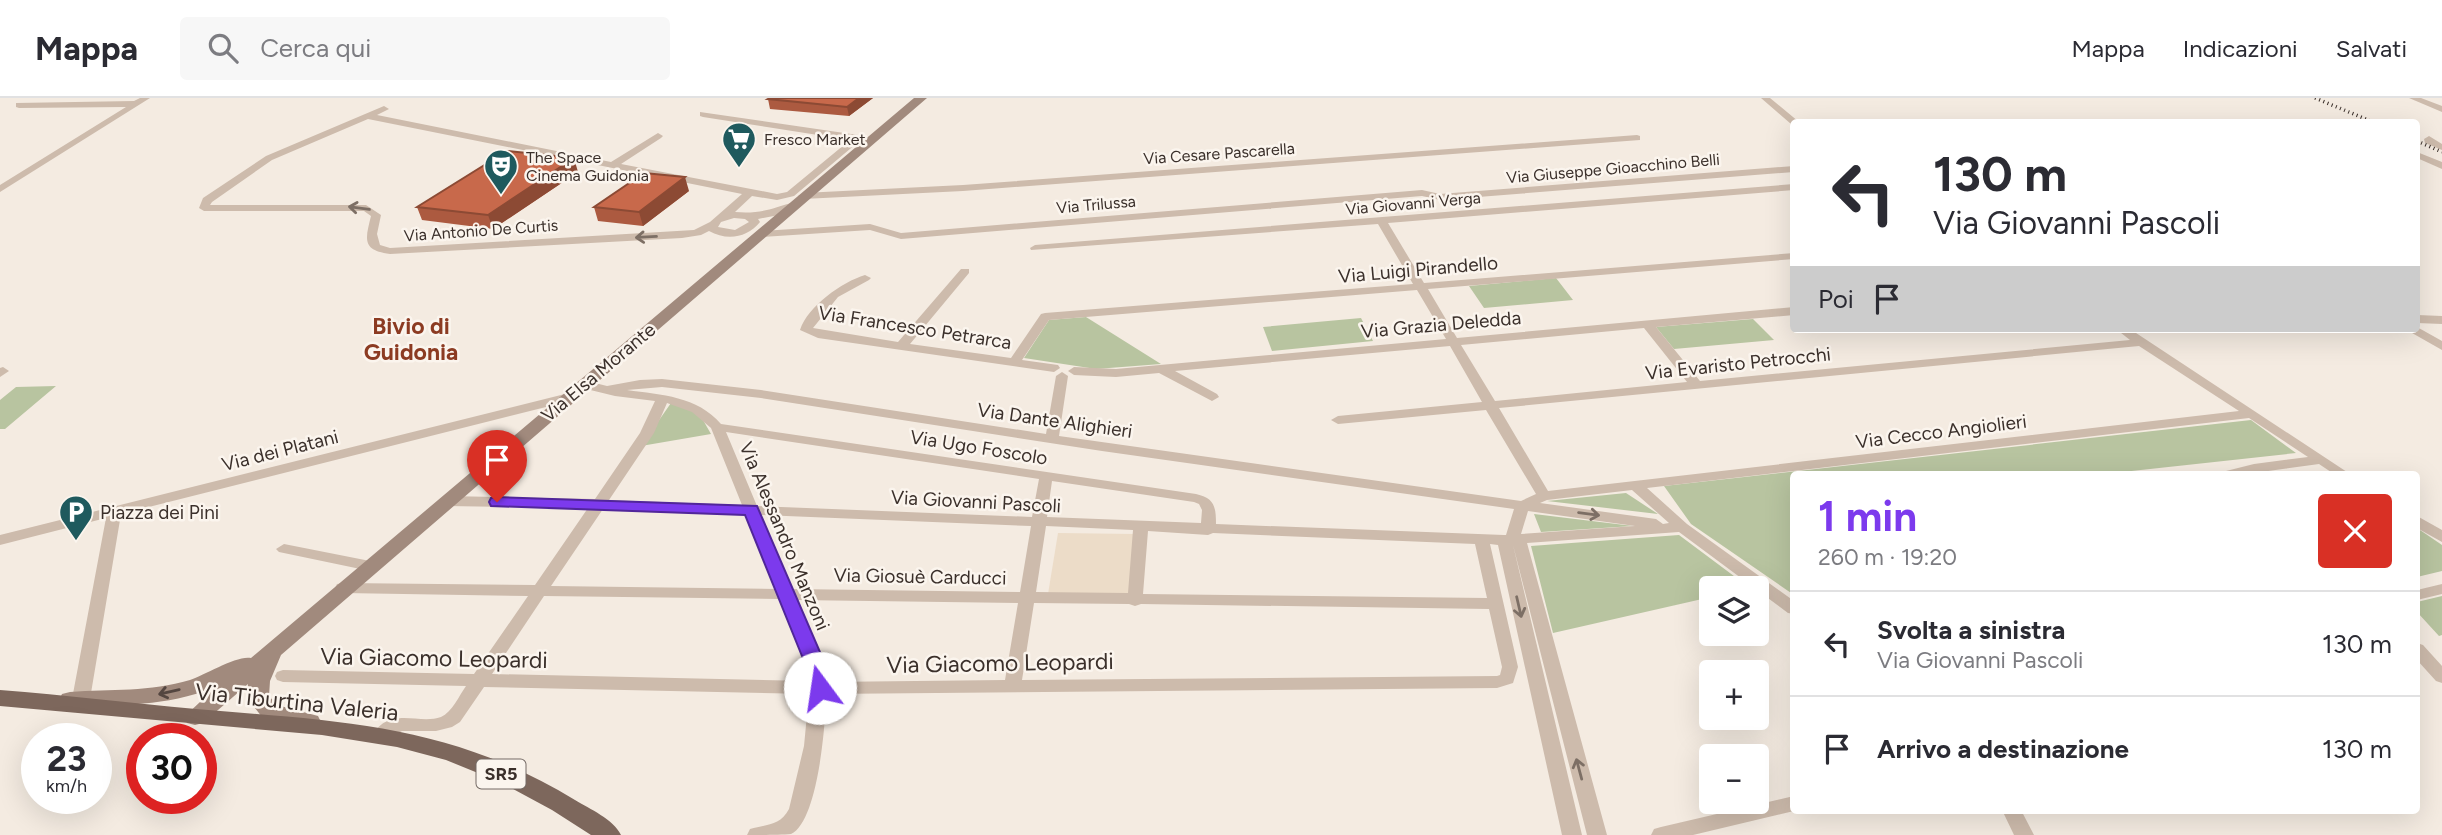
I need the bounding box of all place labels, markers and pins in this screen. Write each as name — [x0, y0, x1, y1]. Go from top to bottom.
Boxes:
supermarket icon: Fresco Market — [720, 120, 758, 169]
place label: Fresco Market — [764, 130, 866, 149]
theatre icon: The Space Cinema Guidonia — [482, 147, 520, 196]
place label: The Space Cinema Guidonia — [526, 148, 649, 185]
pin — [467, 430, 527, 502]
parking icon: Piazza dei Pini — [57, 493, 95, 542]
place label: Piazza dei Pini — [100, 501, 219, 524]

